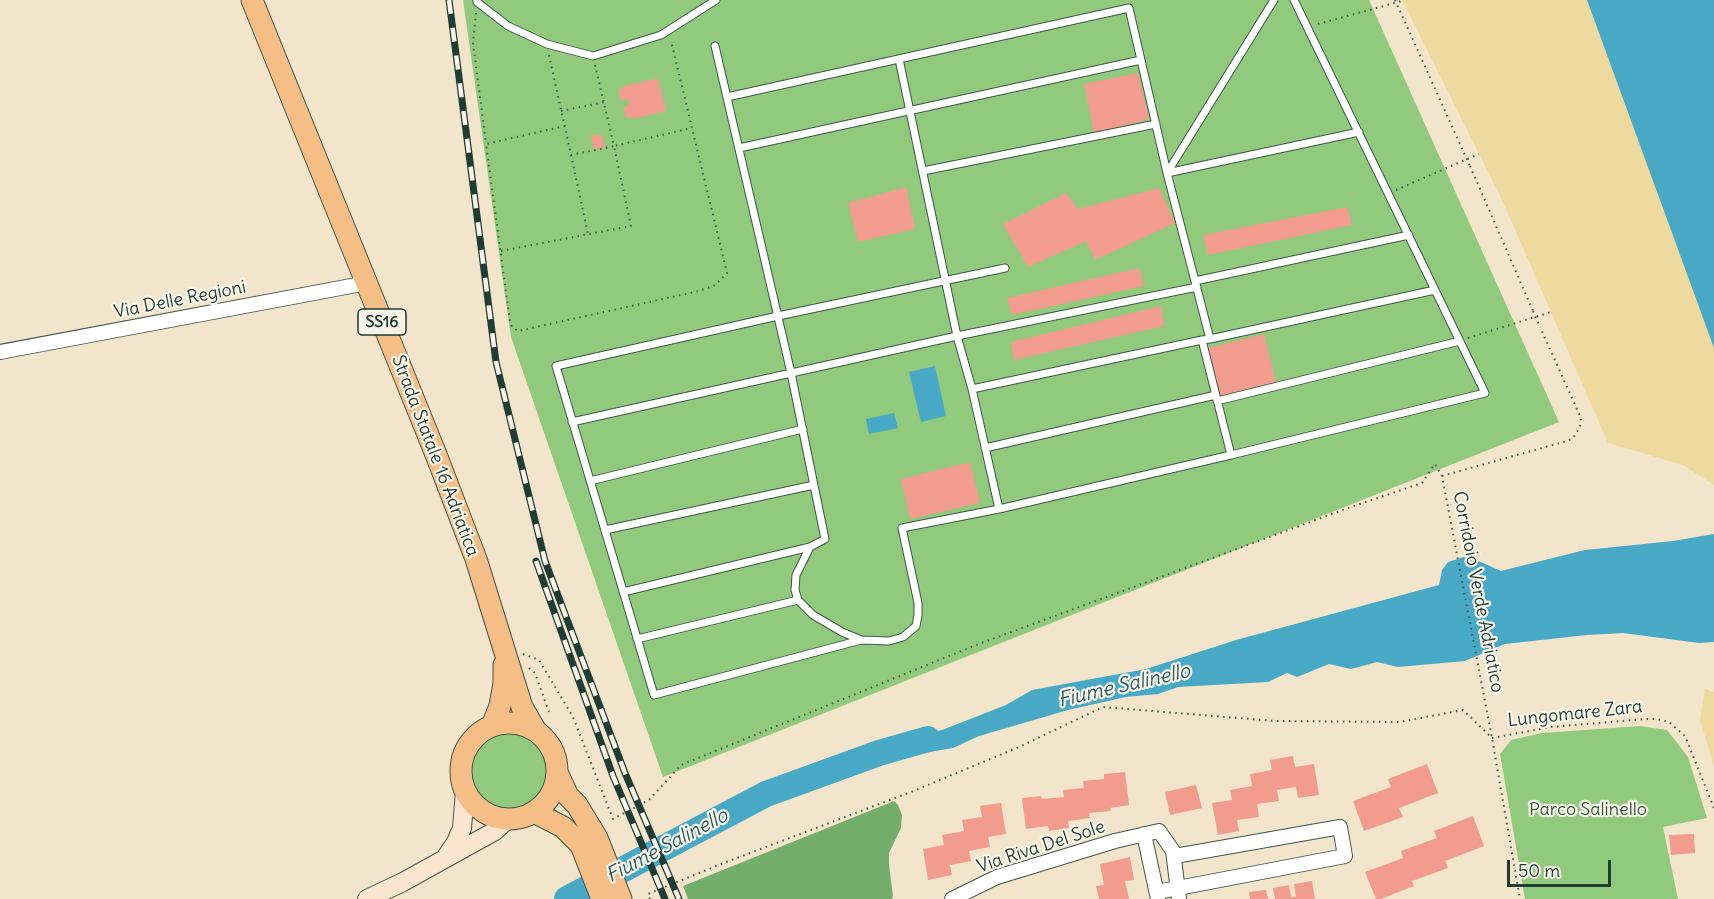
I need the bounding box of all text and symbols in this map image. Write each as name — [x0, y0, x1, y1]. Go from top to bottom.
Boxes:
street label: Via Delle Regioni — [112, 277, 248, 323]
road number: SS16 — [358, 309, 406, 335]
street label: Strada Statale 16 Adriatica — [387, 352, 483, 560]
street label: Corridoio Verde Adriatico — [1448, 490, 1508, 694]
water label: Fiume Salinello — [1056, 659, 1192, 713]
street label: Lungomare Zara — [1507, 696, 1643, 732]
park label: Parco Salinello — [1529, 799, 1647, 821]
water label: Fiume Salinello — [602, 804, 732, 888]
street label: Via Riva Del Sole — [974, 816, 1108, 878]
scale bar — [1510, 848, 1614, 886]
text: 50 m — [1518, 859, 1560, 882]

